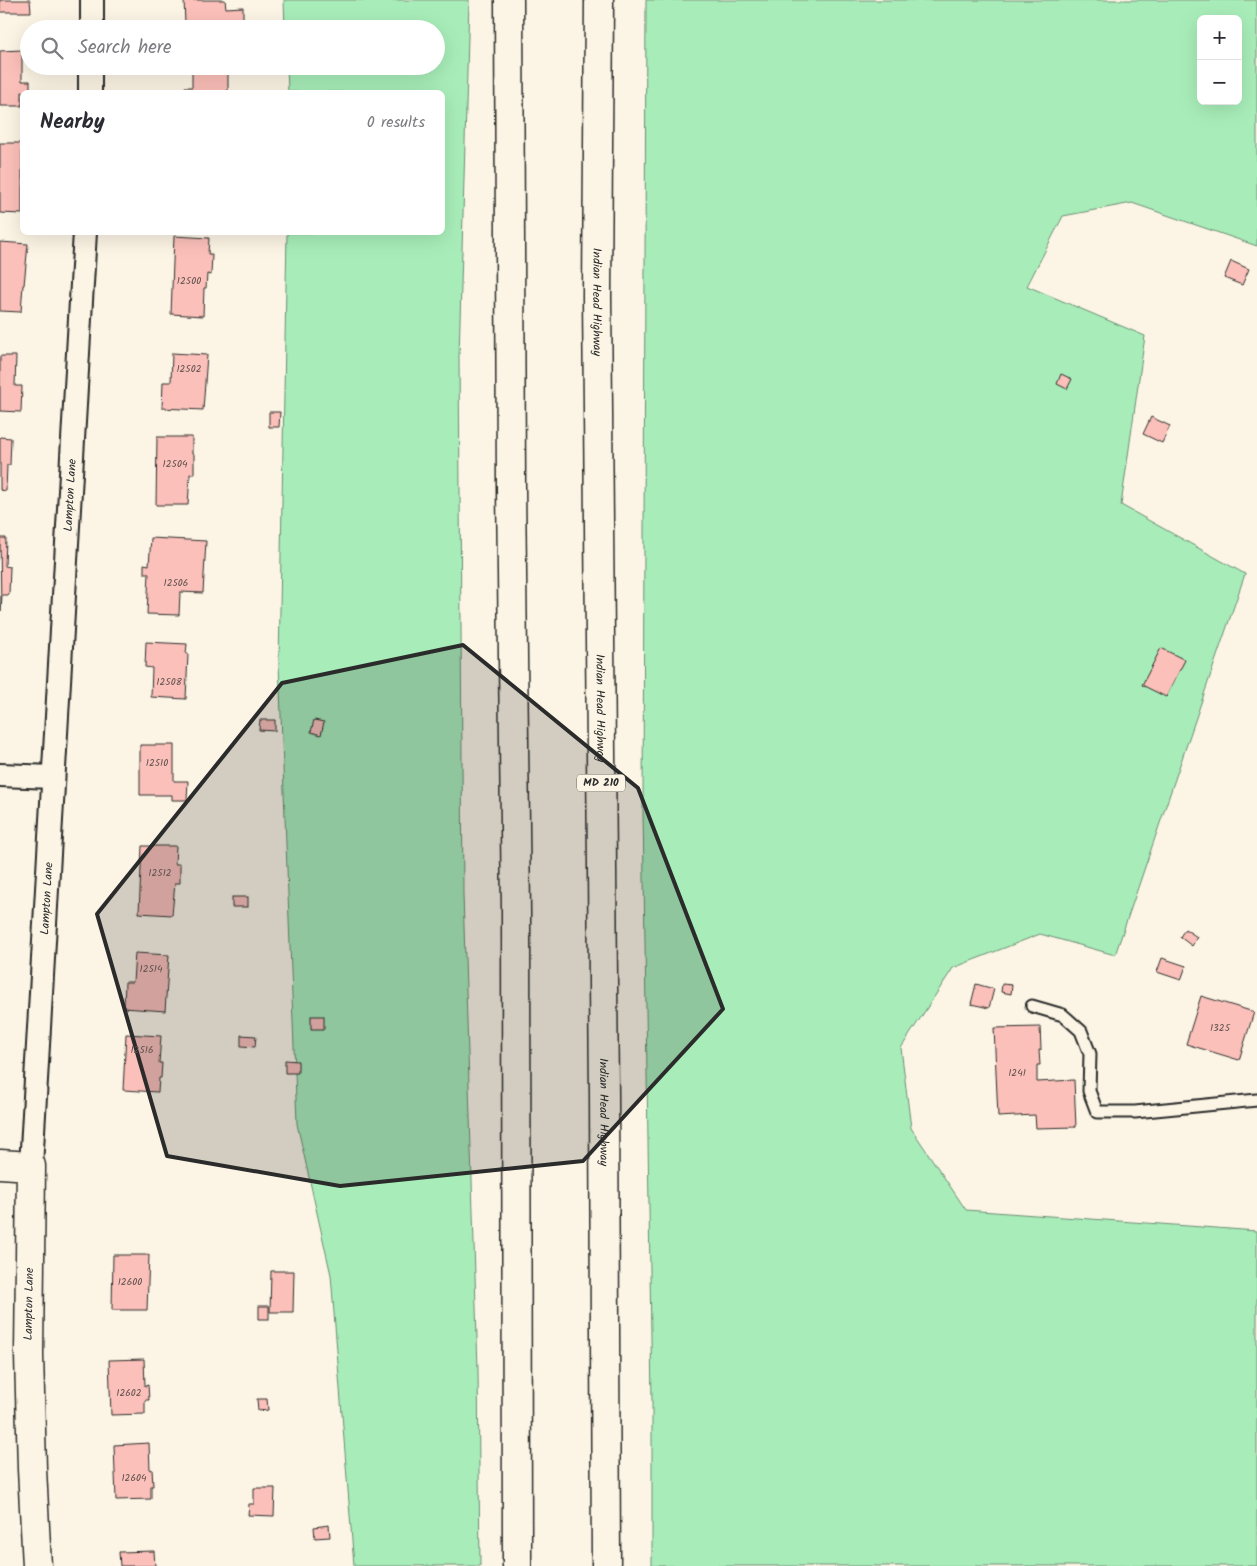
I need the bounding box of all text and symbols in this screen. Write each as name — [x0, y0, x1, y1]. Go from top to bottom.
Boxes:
map controls — [1197, 15, 1242, 105]
button: + — [1197, 15, 1242, 60]
search box — [20, 20, 445, 75]
text: Search here — [78, 33, 172, 63]
icon: search — [38, 34, 66, 62]
button: − — [1197, 60, 1242, 105]
text: Nearby — [40, 106, 105, 139]
text: 0 results — [367, 110, 425, 135]
street label: Indian Head Highway — [587, 248, 607, 357]
house number: 12500 — [177, 273, 201, 289]
house number: 12502 — [176, 361, 202, 377]
house number: 12504 — [163, 456, 188, 472]
street label: Lampton Lane — [58, 458, 81, 532]
house number: 12506 — [164, 575, 188, 591]
street label: Indian Head Highway — [591, 654, 611, 763]
house number: 12508 — [156, 674, 183, 690]
house number: 12510 — [146, 755, 168, 771]
road number: MD 210 — [577, 774, 625, 791]
street label: Lampton Lane — [35, 861, 58, 935]
house number: 12512 — [148, 865, 172, 881]
house number: 12514 — [140, 961, 163, 977]
house number: 1325 — [1210, 1020, 1231, 1036]
house number: 12516 — [130, 1042, 154, 1058]
street label: Indian Head Highway — [594, 1058, 614, 1166]
house number: 1241 — [1008, 1065, 1026, 1081]
street label: Lampton Lane — [19, 1267, 39, 1341]
house number: 12600 — [118, 1274, 142, 1290]
house number: 12602 — [116, 1385, 142, 1401]
house number: 12604 — [121, 1470, 147, 1486]

